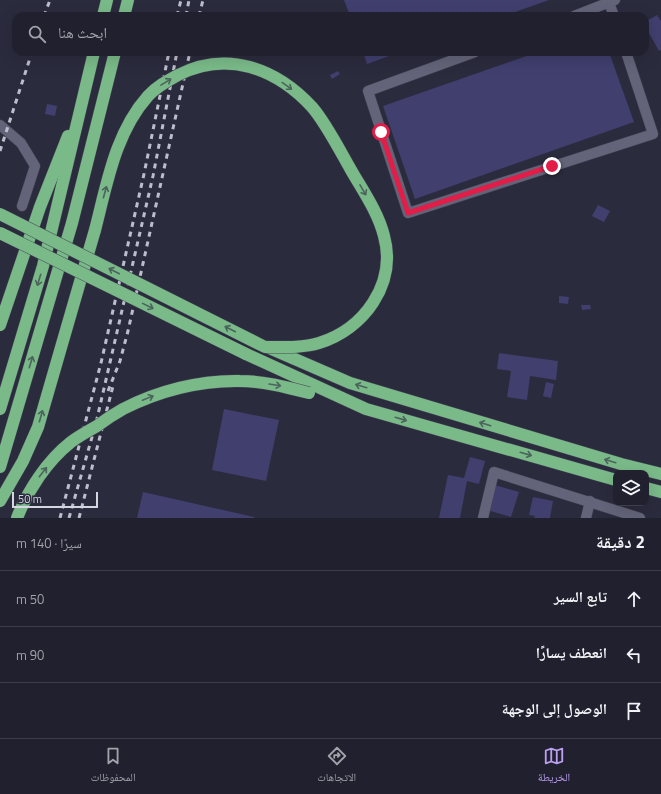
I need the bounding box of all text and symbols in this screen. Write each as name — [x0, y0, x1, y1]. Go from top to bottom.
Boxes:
search box — [12, 12, 649, 56]
text: ابحث هنا — [58, 21, 107, 44]
icon: search — [26, 23, 48, 45]
one-way arrow — [160, 77, 172, 85]
one-way arrow — [282, 82, 293, 90]
route start — [372, 123, 390, 141]
route end — [543, 157, 561, 175]
one-way arrow — [359, 184, 367, 196]
one-way arrow — [102, 186, 109, 199]
one-way arrow — [108, 267, 120, 274]
one-way arrow — [35, 274, 42, 287]
one-way arrow — [142, 303, 154, 310]
one-way arrow — [224, 325, 236, 332]
one-way arrow — [28, 356, 35, 369]
one-way arrow — [268, 381, 281, 389]
one-way arrow — [355, 382, 368, 389]
one-way arrow — [141, 394, 153, 402]
one-way arrow — [38, 410, 45, 423]
one-way arrow — [394, 416, 407, 423]
one-way arrow — [479, 420, 492, 427]
one-way arrow — [519, 451, 532, 459]
one-way arrow — [604, 457, 617, 464]
one-way arrow — [38, 467, 47, 478]
map controls — [613, 470, 649, 506]
button: layers — [613, 470, 649, 506]
scale bar — [12, 490, 98, 509]
text: 50 m — [18, 491, 42, 507]
text: 2 دقيقة — [596, 529, 645, 555]
text: سيرًا · 140 m — [16, 533, 82, 553]
text: تابع السير — [554, 585, 607, 608]
icon: ahead — [623, 588, 645, 610]
text: 50 m — [16, 589, 44, 609]
text: انعطف يسارًا — [536, 641, 607, 664]
icon: left — [623, 644, 645, 666]
text: 90 m — [16, 645, 44, 665]
text: الوصول إلى الوجهة — [502, 697, 607, 720]
icon: arrive — [623, 700, 645, 722]
tab: المحفوظات — [91, 745, 136, 788]
tab: الاتجاهات — [317, 745, 356, 788]
tab: الخريطة — [538, 745, 570, 788]

